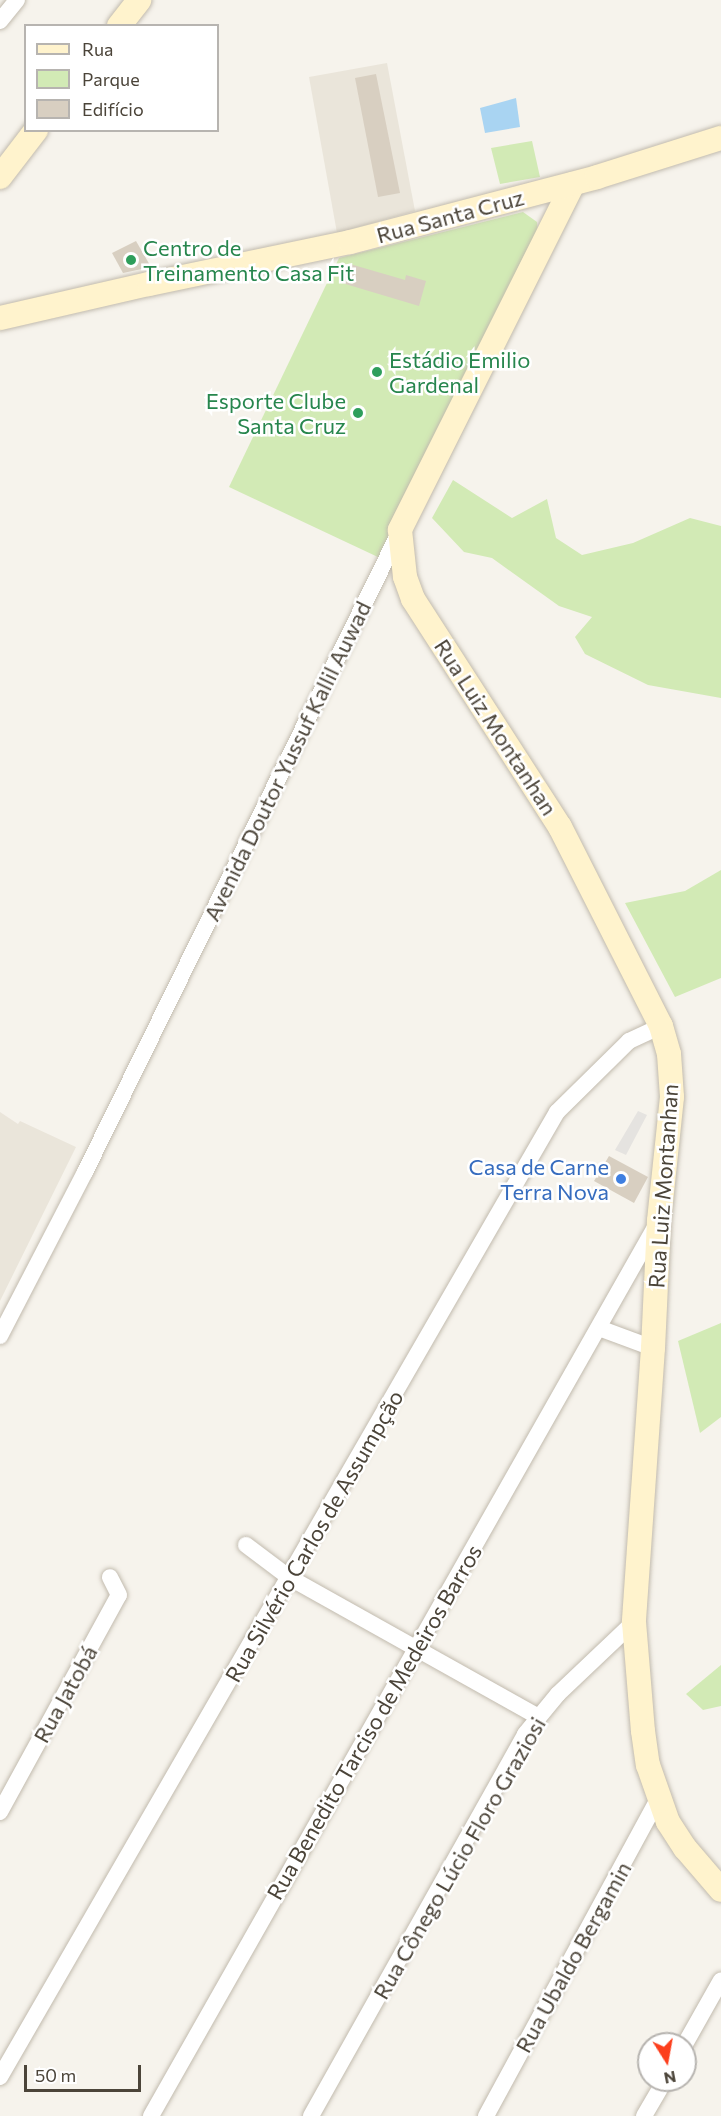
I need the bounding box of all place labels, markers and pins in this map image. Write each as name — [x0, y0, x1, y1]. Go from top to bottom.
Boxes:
place label: Centro de Treinamento Casa Fit — [143, 234, 354, 286]
marker: Centro de Treinamento Casa Fit — [124, 253, 138, 267]
place label: Estádio Emilio Gardenal — [389, 346, 530, 398]
marker: Estádio Emilio Gardenal — [370, 365, 384, 379]
place label: Esporte Clube Santa Cruz — [206, 387, 346, 439]
marker: Esporte Clube Santa Cruz — [351, 406, 365, 420]
place label: Casa de Carne Terra Nova — [469, 1153, 609, 1204]
marker: Casa de Carne Terra Nova — [614, 1172, 628, 1186]

